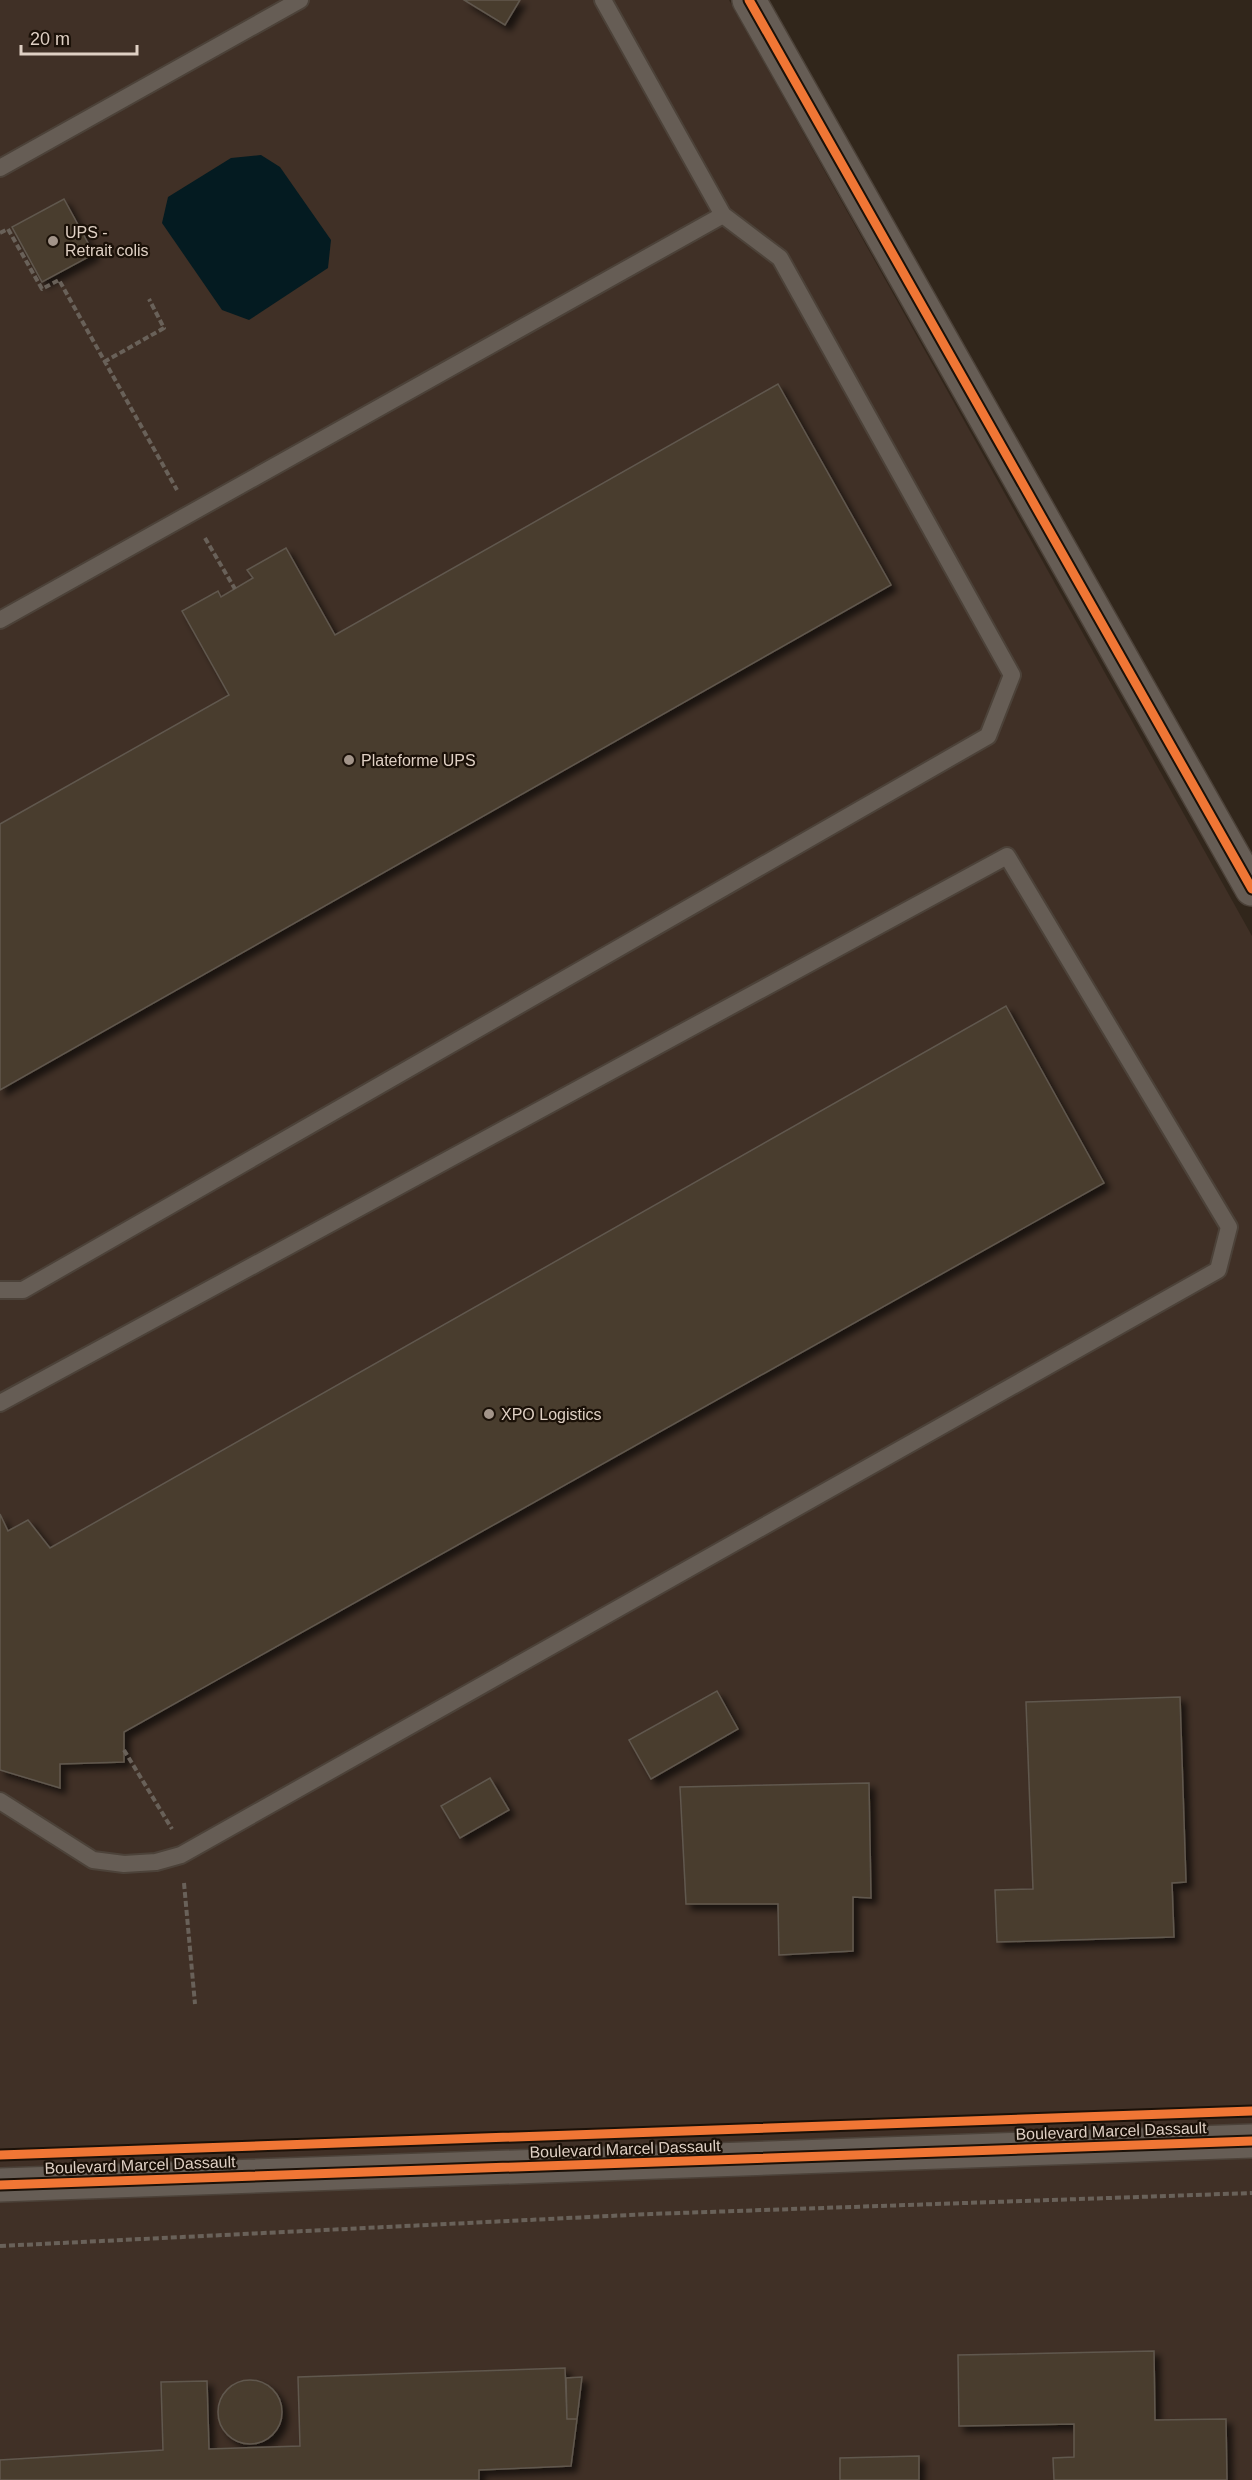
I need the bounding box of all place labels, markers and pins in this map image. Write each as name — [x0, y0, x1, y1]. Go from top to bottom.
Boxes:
place label: UPS - Retrait colis — [65, 224, 149, 259]
marker: UPS - Retrait colis — [46, 234, 60, 248]
place label: Plateforme UPS — [361, 752, 476, 769]
marker: Plateforme UPS — [342, 753, 356, 767]
place label: XPO Logistics — [501, 1406, 601, 1423]
marker: XPO Logistics — [482, 1407, 496, 1421]

